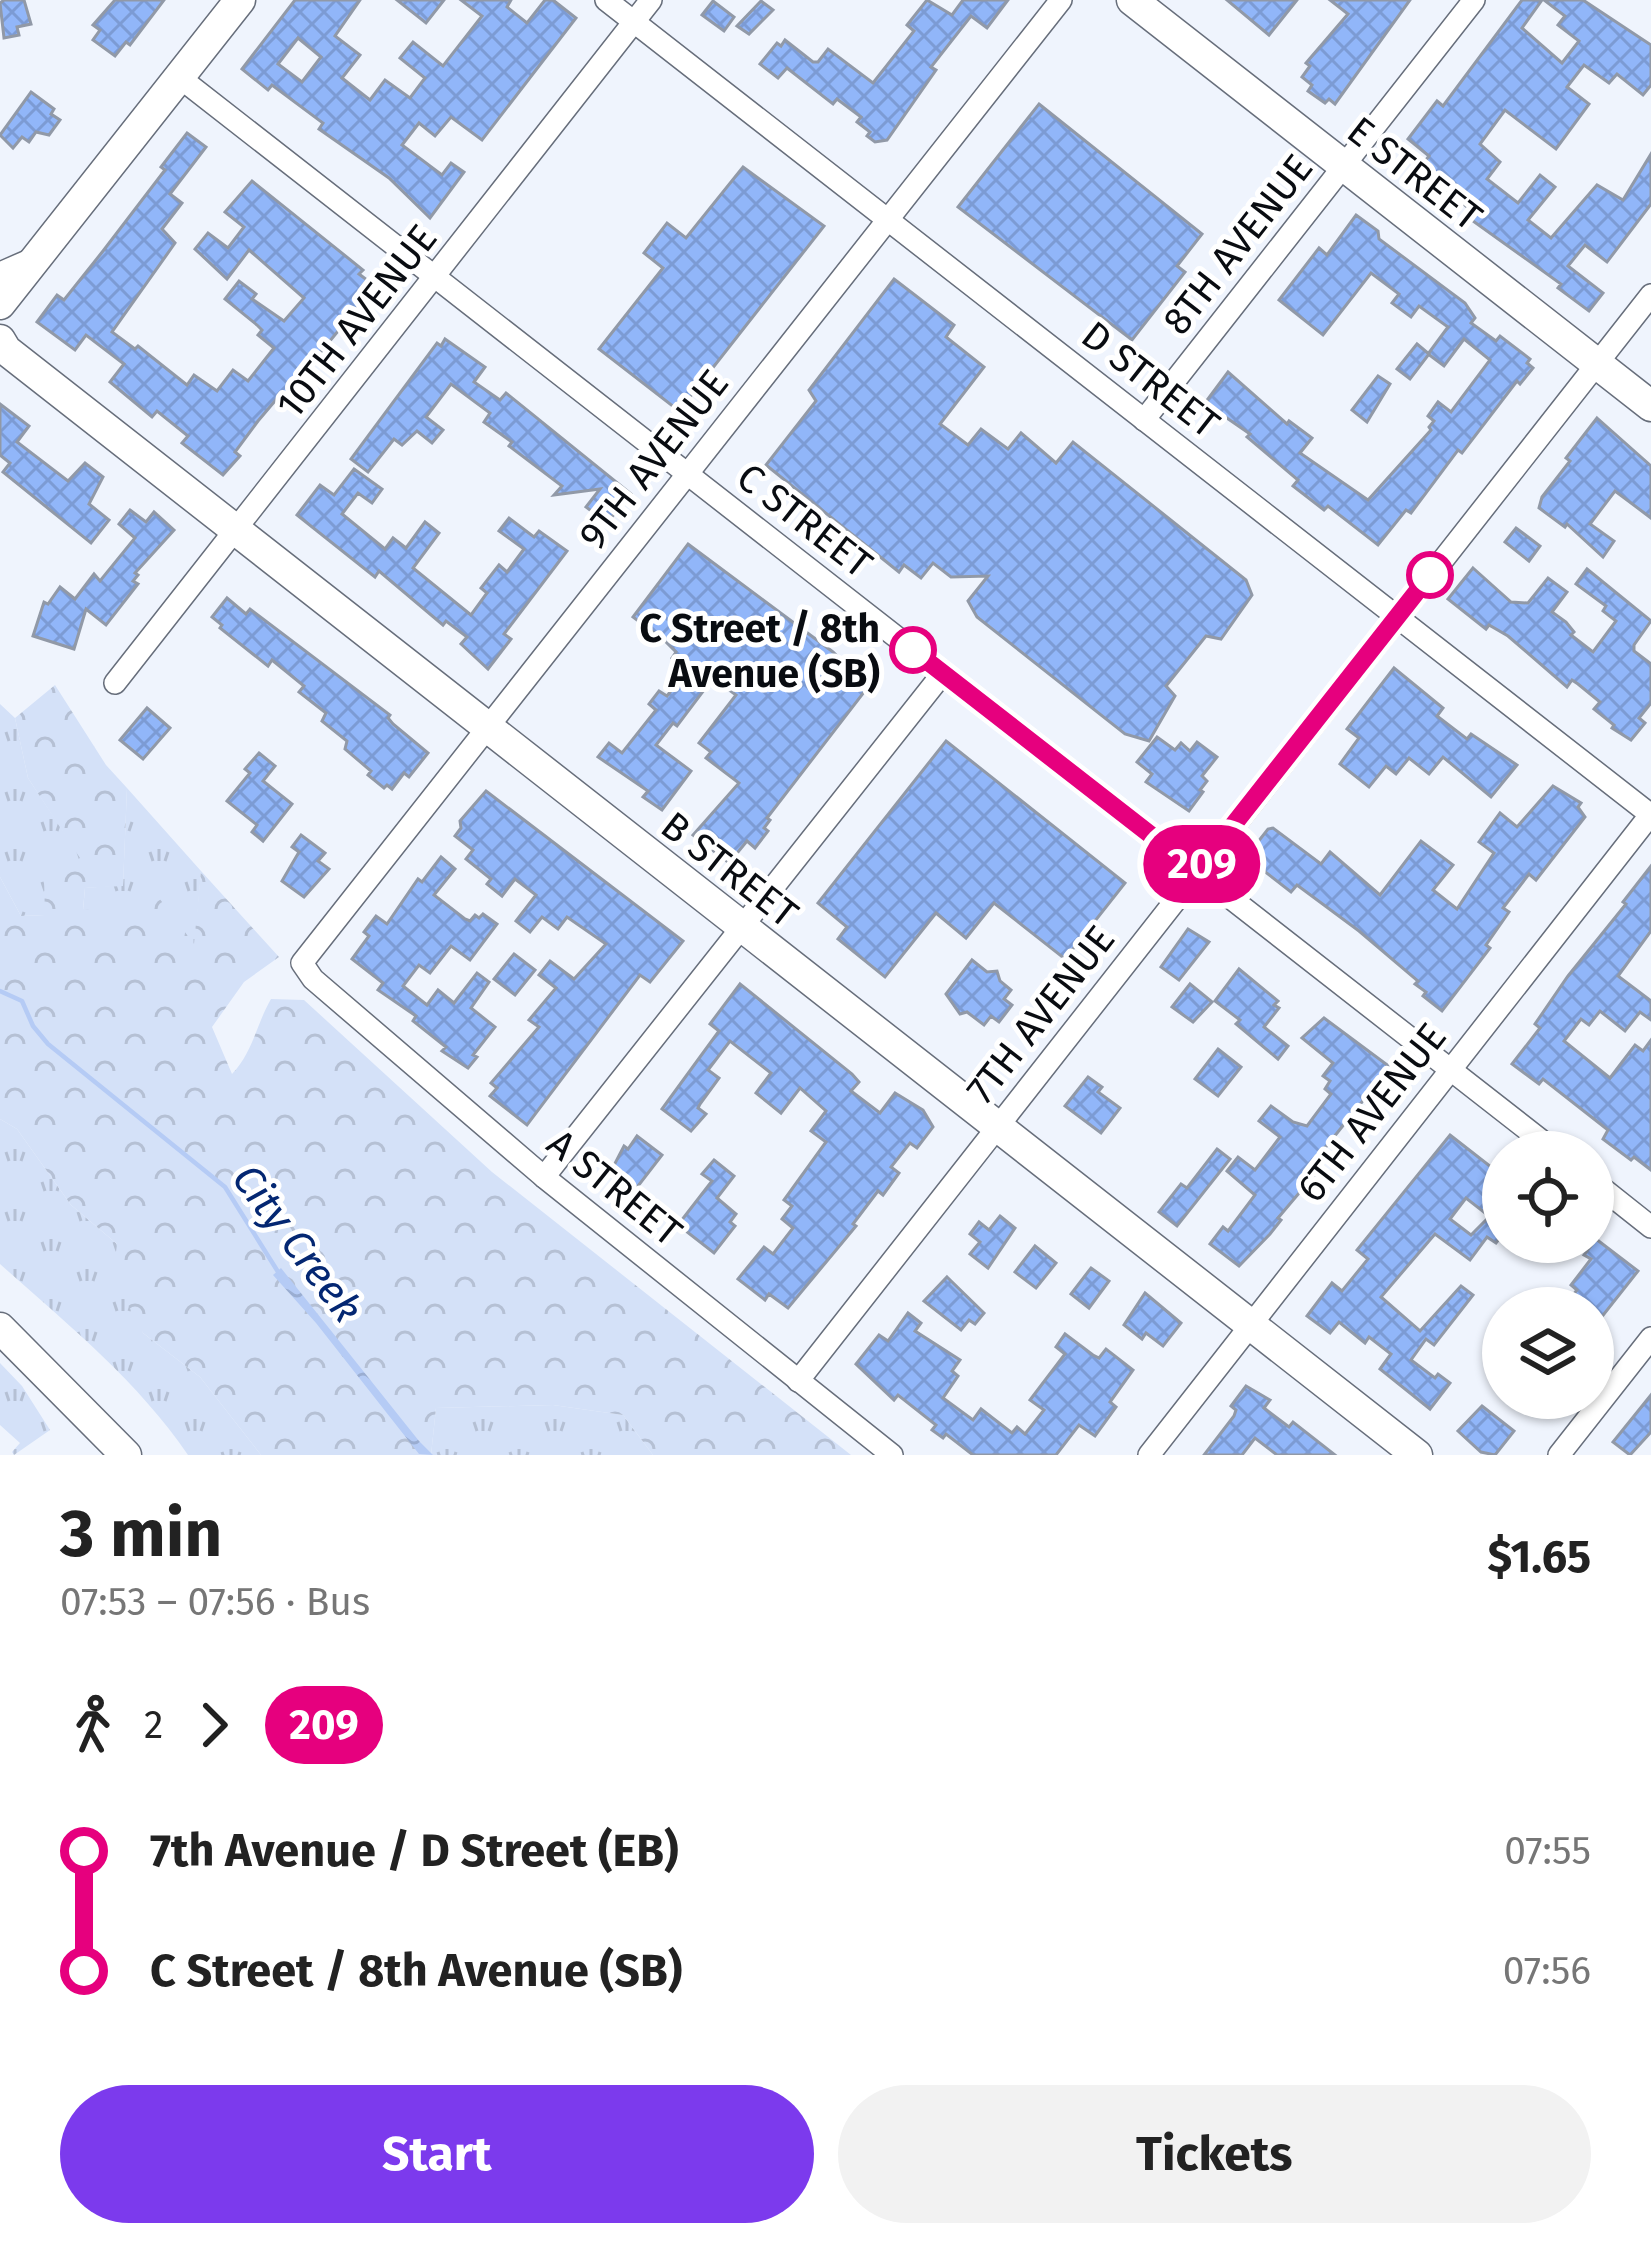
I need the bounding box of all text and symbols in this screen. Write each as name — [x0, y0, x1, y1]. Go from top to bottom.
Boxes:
street label: E STREET — [1338, 107, 1491, 240]
street label: 8TH AVENUE — [1153, 146, 1322, 344]
street label: 10TH AVENUE — [267, 216, 446, 427]
street label: D STREET — [1073, 312, 1228, 448]
street label: 9TH AVENUE — [570, 361, 738, 558]
street label: C STREET — [728, 454, 881, 588]
unlabelled marker — [1408, 553, 1452, 597]
place label: C Street / 8th Avenue (SB) — [639, 606, 880, 697]
marker: C Street / 8th Avenue (SB) — [891, 628, 935, 672]
street label: B STREET — [652, 802, 807, 937]
line badge: 209 — [1133, 825, 1271, 903]
text: 209 — [1167, 839, 1237, 889]
street label: 7TH AVENUE — [957, 917, 1124, 1112]
street label: 6TH AVENUE — [1288, 1014, 1456, 1211]
street label: A STREET — [538, 1120, 691, 1256]
map controls — [1482, 1131, 1614, 1419]
button: locate — [1482, 1131, 1614, 1263]
water label: City Creek — [222, 1155, 373, 1332]
button: layers — [1482, 1287, 1614, 1419]
text: 3 min — [60, 1494, 222, 1573]
text: $1.65 — [1487, 1530, 1591, 1584]
text: 07:53 – 07:56 · Bus — [60, 1579, 370, 1625]
icon: walk — [60, 1692, 126, 1758]
icon: forward — [181, 1692, 247, 1758]
text: 209 — [289, 1700, 359, 1750]
text: 2 — [144, 1702, 163, 1748]
text: 7th Avenue / D Street (EB) — [150, 1824, 679, 1878]
text: 07:55 — [1504, 1828, 1591, 1874]
text: C Street / 8th Avenue (SB) — [150, 1944, 682, 1998]
text: 07:56 — [1503, 1948, 1591, 1994]
button: Start — [60, 2085, 814, 2223]
button: Tickets — [838, 2085, 1591, 2223]

